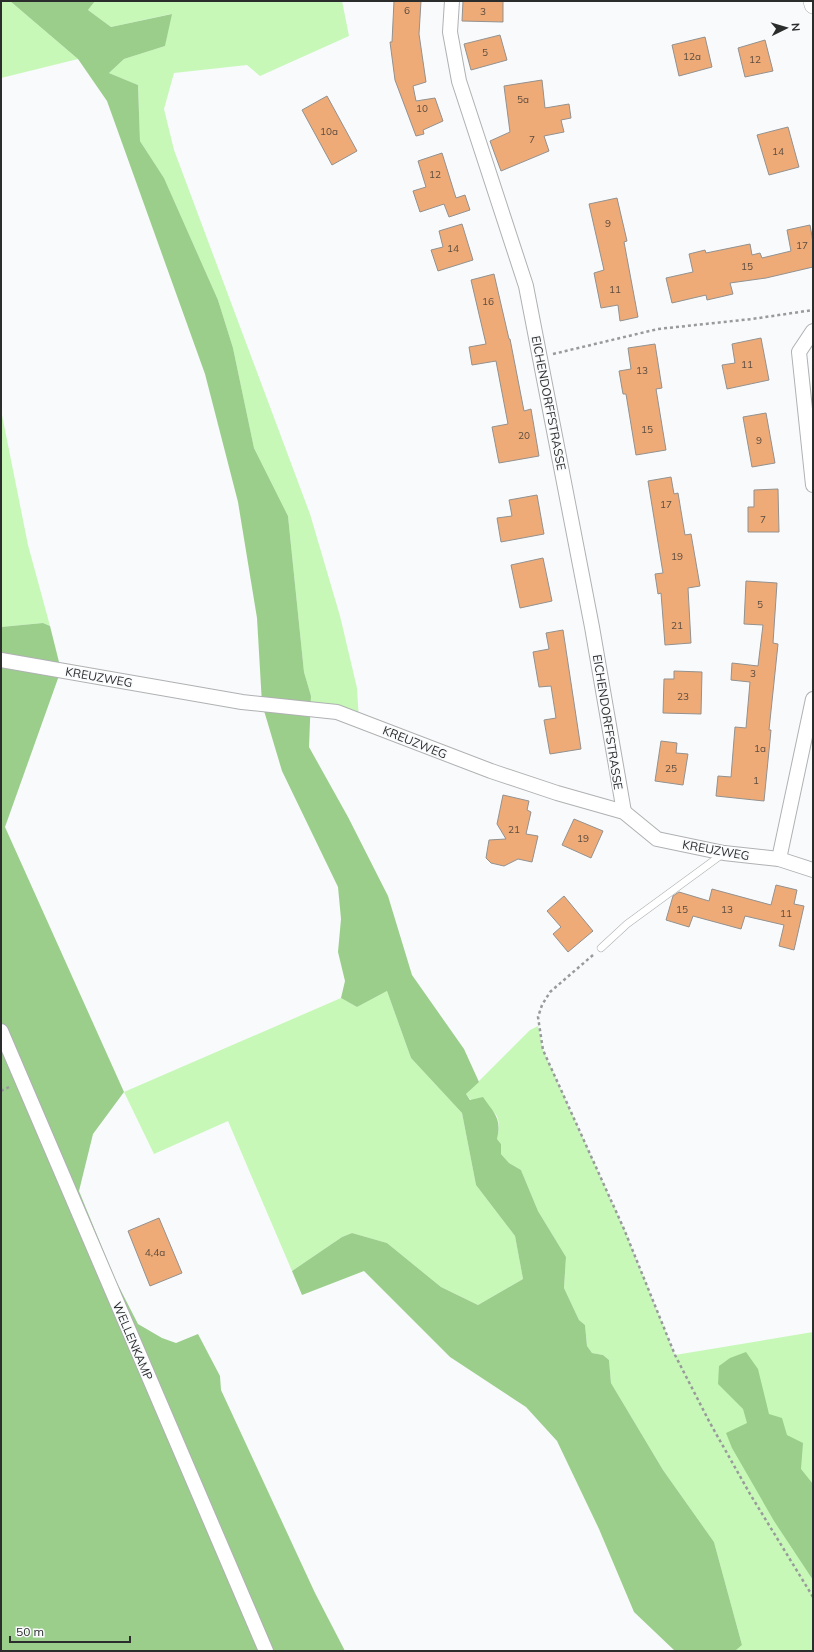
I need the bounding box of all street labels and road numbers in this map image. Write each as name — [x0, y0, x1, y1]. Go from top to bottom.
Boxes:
street label: EICHENDORFFSTRASSE — [529, 334, 569, 472]
street label: EICHENDORFFSTRASSE — [590, 653, 626, 791]
street label: KREUZWEG — [64, 664, 134, 690]
street label: KREUZWEG — [381, 722, 449, 762]
street label: KREUZWEG — [681, 837, 751, 863]
street label: WELLENKAMP — [110, 1300, 156, 1383]

